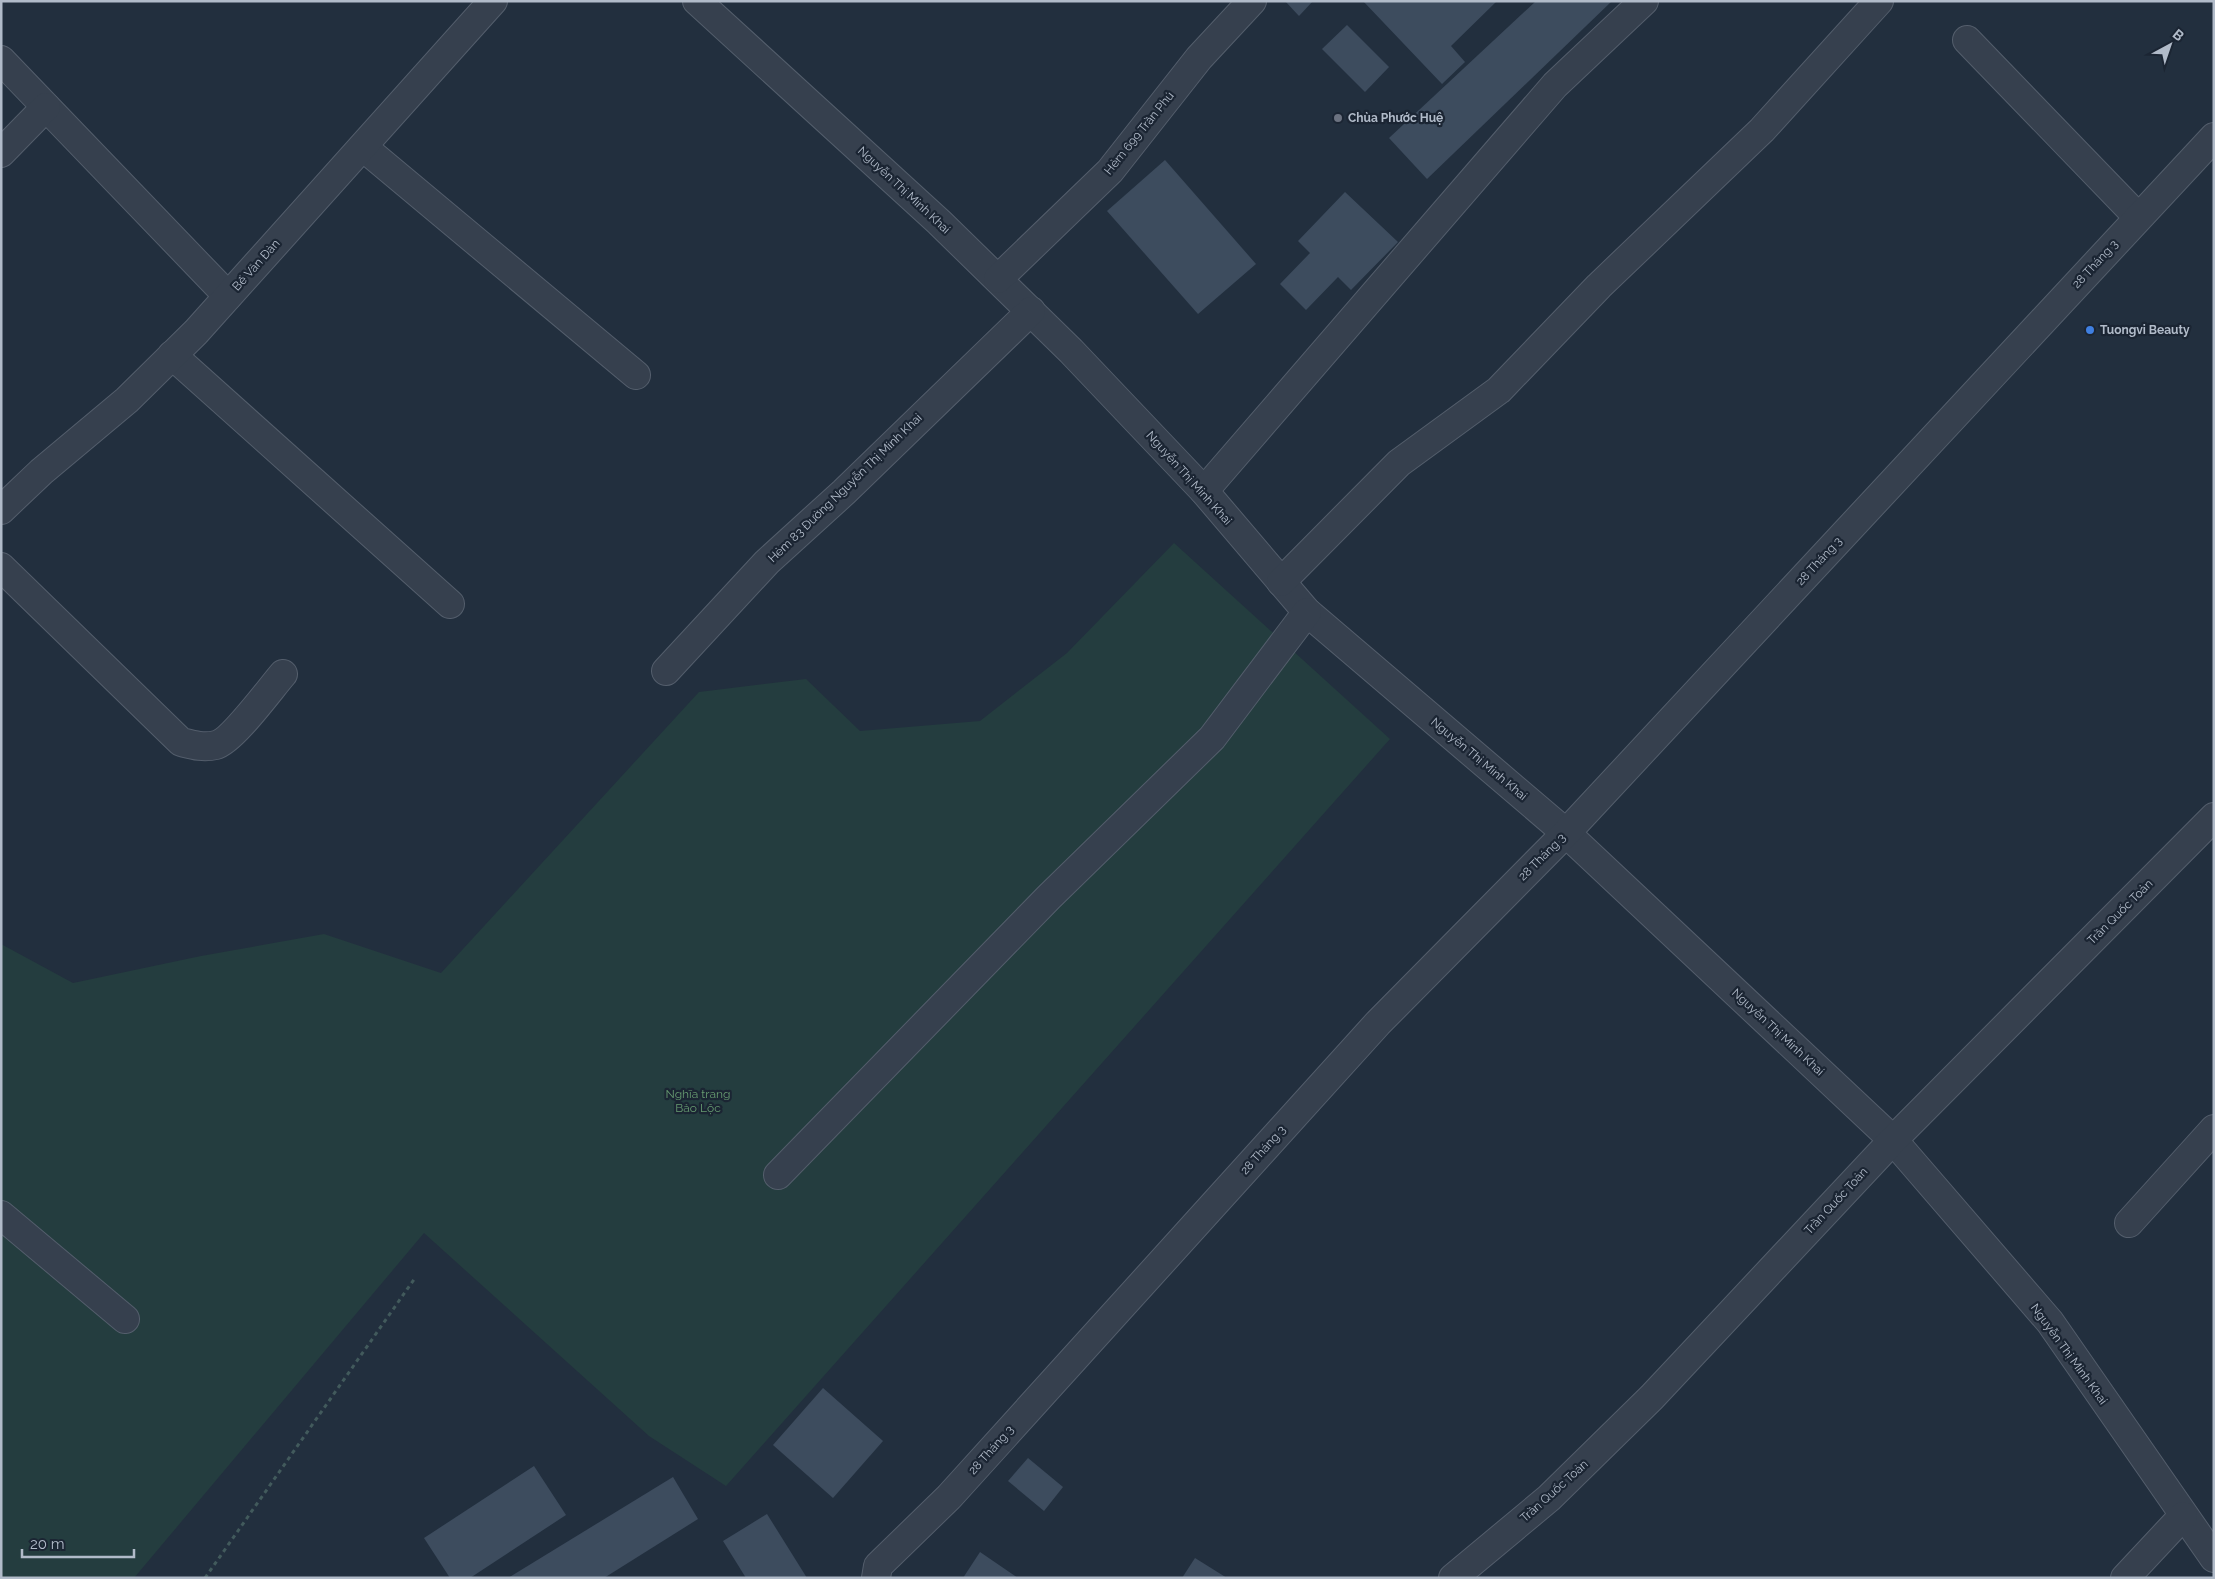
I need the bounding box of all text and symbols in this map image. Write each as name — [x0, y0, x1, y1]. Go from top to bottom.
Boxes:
north arrow — [2145, 20, 2195, 70]
text: B — [2170, 26, 2188, 45]
street label: Hẻm 699 Trần Phú — [1101, 89, 1177, 177]
place label: Chùa Phước Huệ — [1348, 111, 1443, 125]
marker: Chùa Phước Huệ — [1332, 112, 1344, 124]
street label: Nguyễn Thị Minh Khai — [855, 144, 953, 236]
street label: Bế Văn Đàn — [229, 237, 283, 293]
street label: 28 Tháng 3 — [2069, 237, 2121, 291]
place label: Tuongvi Beauty — [2100, 323, 2190, 337]
marker: Tuongvi Beauty — [2084, 324, 2096, 336]
street label: Hẻm 83 Đường Nguyễn Thị Minh Khai — [765, 411, 925, 565]
street label: Nguyễn Thị Minh Khai — [1143, 428, 1235, 528]
street label: 28 Tháng 3 — [1793, 534, 1845, 588]
street label: Nguyễn Thị Minh Khai — [1428, 715, 1530, 803]
street label: 28 Tháng 3 — [1516, 831, 1568, 883]
street label: Trần Quốc Toản — [2085, 877, 2155, 947]
street label: Nguyễn Thị Minh Khai — [1729, 986, 1827, 1078]
park label: Nghĩa trang Bảo Lộc — [666, 1087, 730, 1115]
street label: 28 Tháng 3 — [1237, 1123, 1289, 1177]
street label: Trần Quốc Toản — [1801, 1165, 1871, 1237]
street label: Nguyễn Thị Minh Khai — [2028, 1301, 2110, 1407]
street label: 28 Tháng 3 — [965, 1423, 1017, 1477]
street label: Trần Quốc Toản — [1517, 1457, 1591, 1525]
scale bar — [22, 1526, 135, 1558]
text: 20 m — [30, 1535, 65, 1553]

